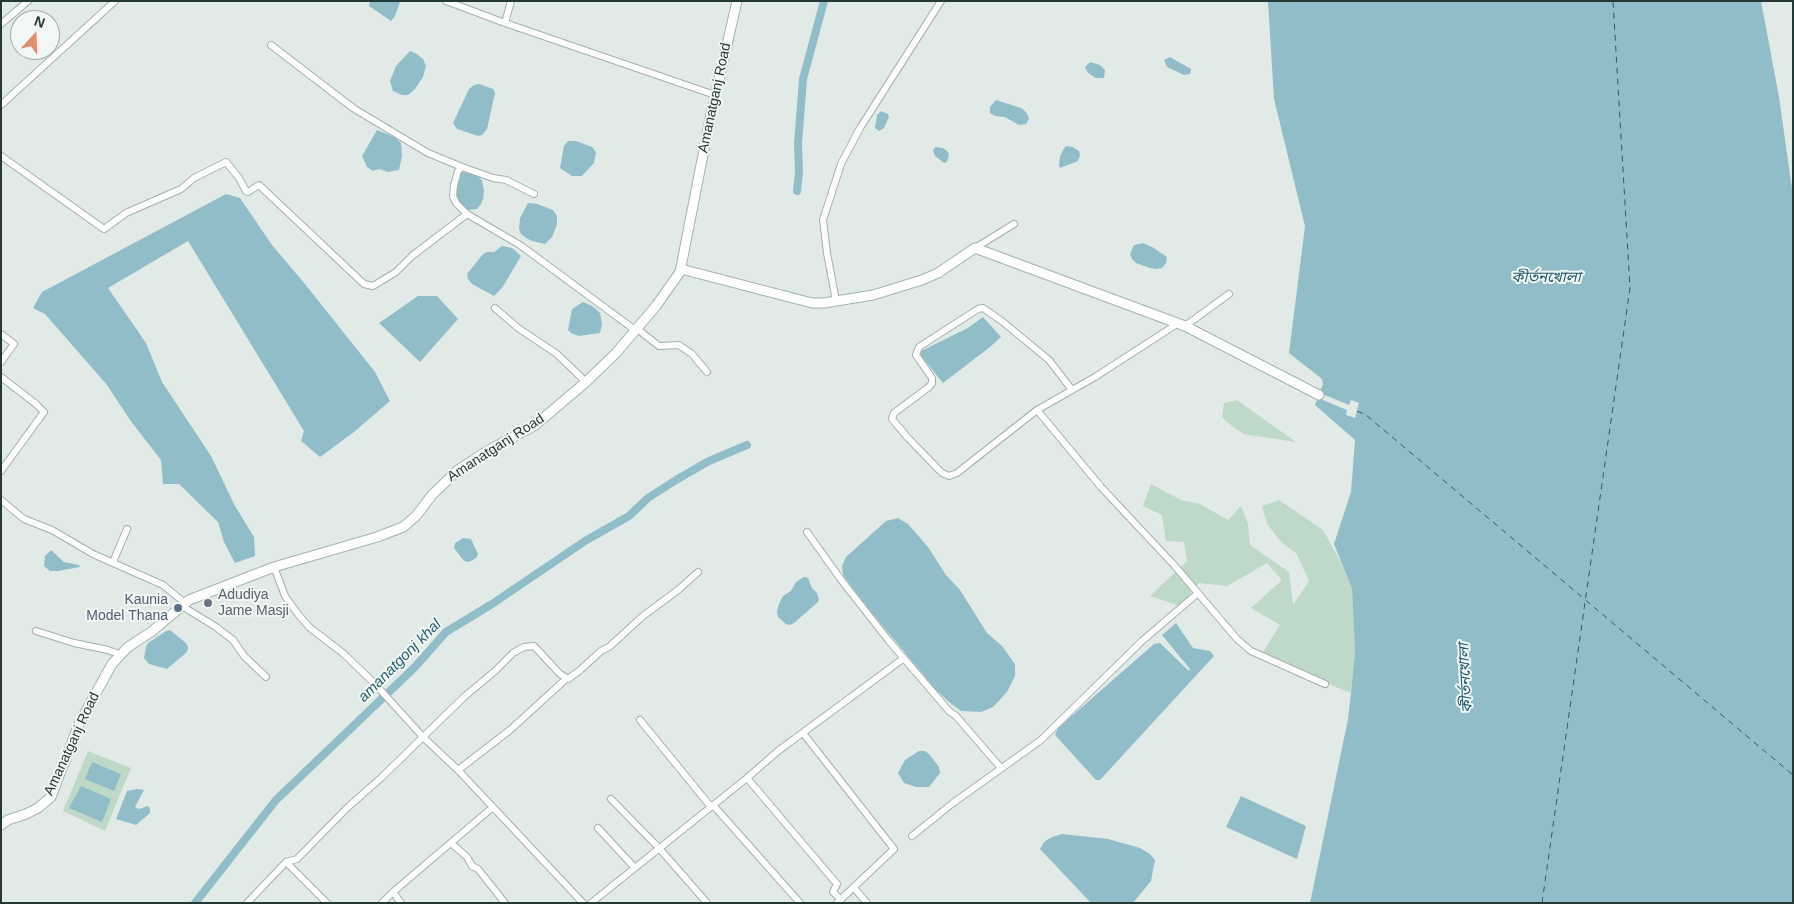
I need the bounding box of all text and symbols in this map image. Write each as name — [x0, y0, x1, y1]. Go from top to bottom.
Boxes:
north arrow — [10, 10, 60, 60]
text: N — [32, 13, 47, 31]
street label: Amanatganj Road — [695, 41, 735, 155]
water label: কীর্তনখোলা — [1511, 269, 1581, 287]
street label: Amanatganj Road — [444, 410, 548, 486]
place label: Adudiya Jame Masji — [218, 587, 289, 620]
place label: Kaunia Model Thana — [86, 592, 168, 624]
marker: Adudiya Jame Masji — [202, 597, 214, 609]
marker: Kaunia Model Thana — [172, 602, 184, 614]
water label: amanatgonj khal — [355, 616, 445, 706]
water label: কীর্তনখোলা — [1455, 643, 1477, 713]
street label: Amanatganj Road — [41, 690, 103, 798]

